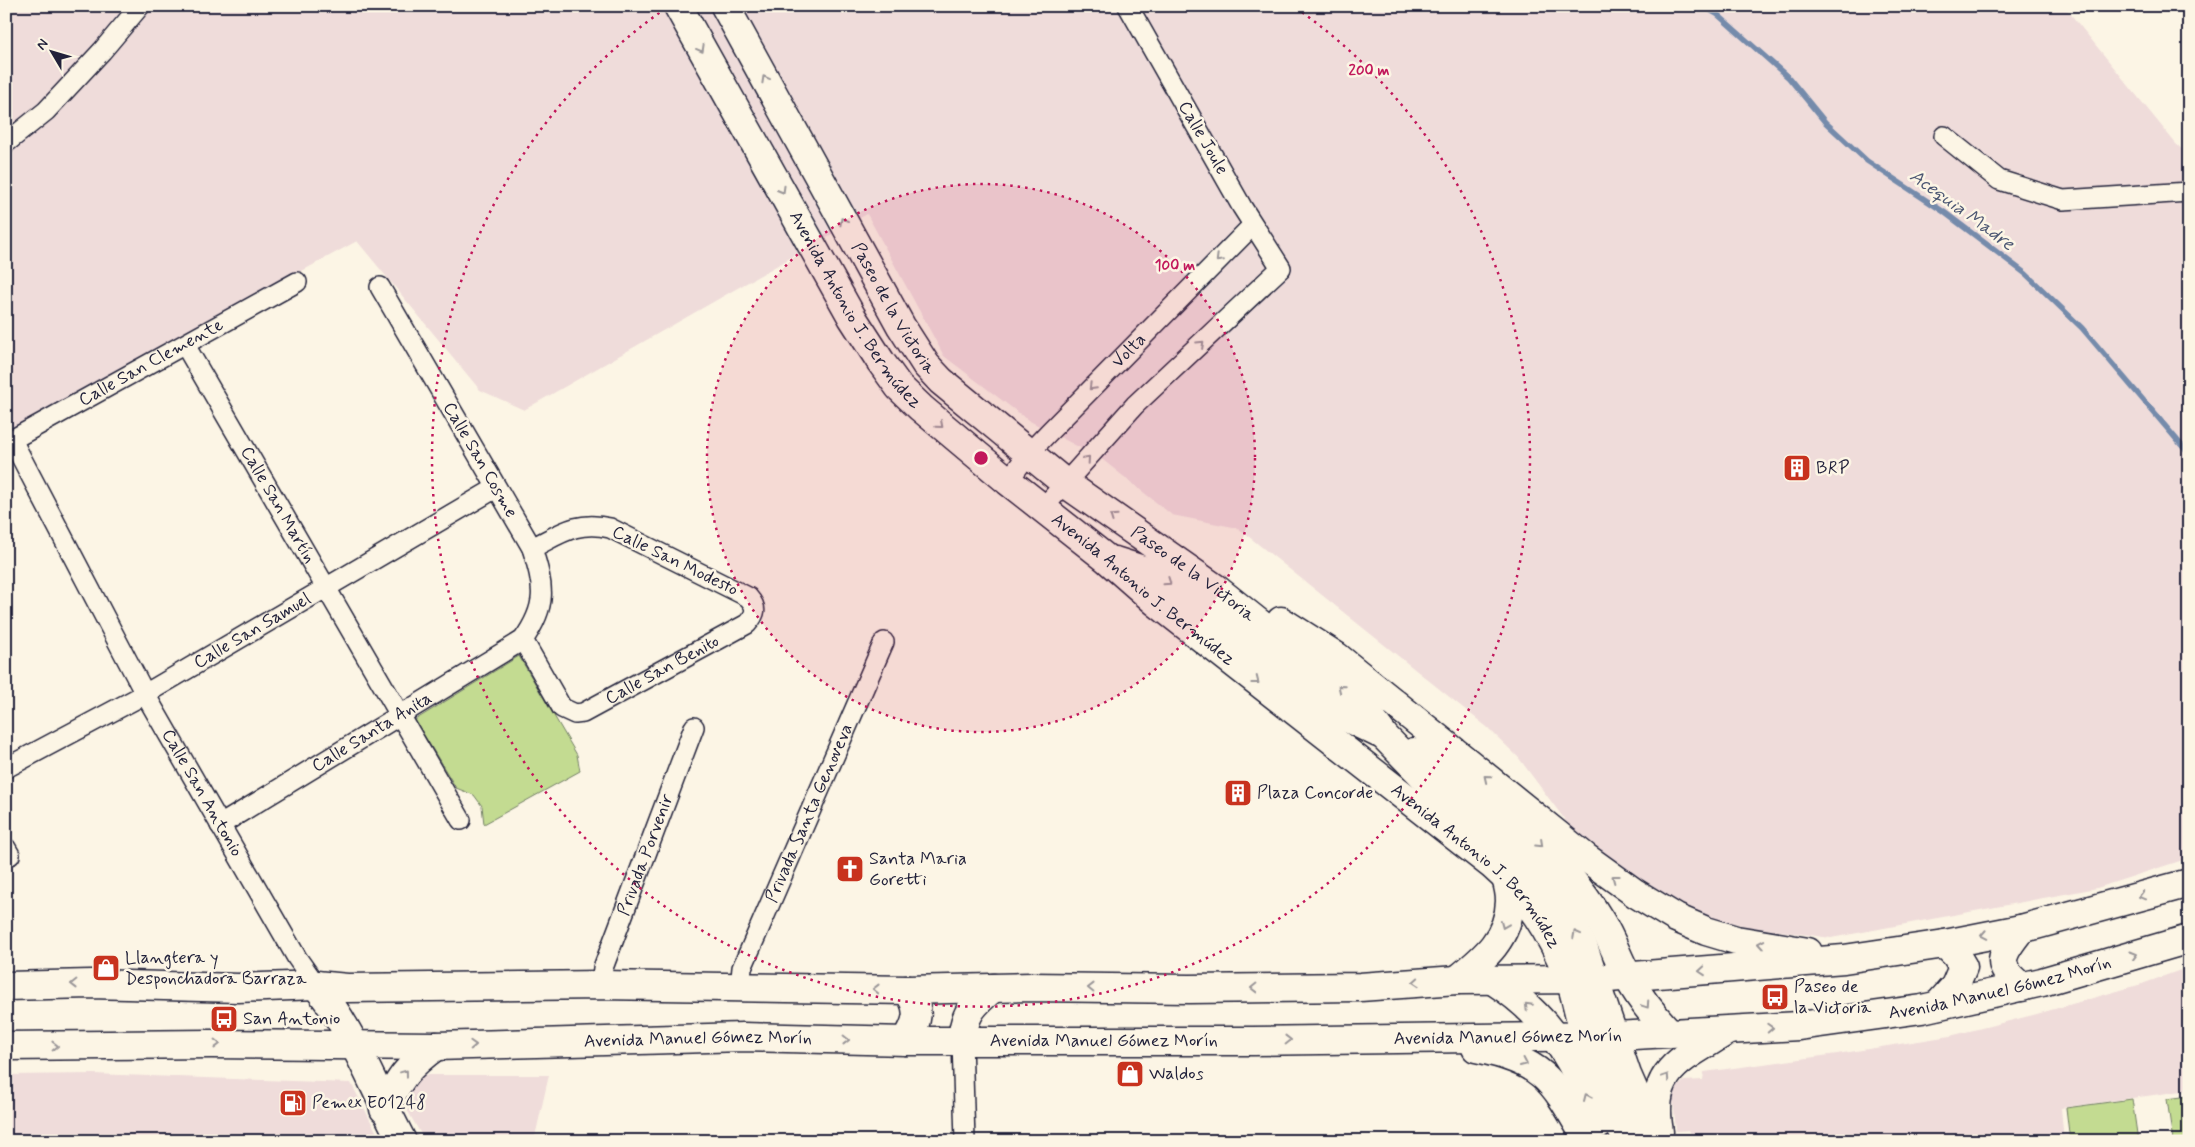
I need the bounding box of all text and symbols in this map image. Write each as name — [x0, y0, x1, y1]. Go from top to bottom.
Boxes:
north arrow — [28, 28, 78, 78]
text: N — [33, 35, 53, 54]
one-way arrow — [695, 43, 705, 52]
text: 200 m — [1349, 61, 1390, 81]
one-way arrow — [761, 75, 771, 84]
street label: Calle Joule — [1172, 97, 1234, 179]
water label: Acequia Madre — [1905, 164, 2020, 257]
one-way arrow — [775, 185, 785, 194]
street label: Avenida Antonio J. Bermúdez — [783, 207, 927, 414]
one-way arrow — [839, 217, 849, 226]
street label: Paseo de la Victoria — [845, 238, 941, 380]
one-way arrow — [1216, 254, 1225, 263]
text: 100 m — [1155, 256, 1195, 276]
street label: Calle San Clemente — [75, 313, 228, 412]
street label: Volta — [1106, 328, 1152, 373]
one-way arrow — [1196, 341, 1205, 350]
one-way arrow — [1089, 382, 1098, 391]
street label: Calle San Cosme — [437, 398, 523, 522]
one-way arrow — [934, 419, 943, 428]
street label: Calle San Martín — [234, 442, 321, 568]
centre of rings — [972, 449, 990, 467]
building icon: BRP — [1782, 453, 1812, 483]
one-way arrow — [1081, 455, 1090, 464]
place label: BRP — [1816, 456, 1850, 480]
street label: Avenida Antonio J. Bermúdez — [1046, 508, 1240, 672]
one-way arrow — [1109, 514, 1119, 523]
street label: Calle San Modesto — [608, 520, 742, 602]
street label: Paseo de la Victoria — [1126, 521, 1260, 627]
one-way arrow — [1163, 576, 1172, 585]
street label: Calle San Samuel — [189, 587, 315, 675]
street label: Calle San Benito — [601, 629, 724, 711]
one-way arrow — [1251, 675, 1260, 684]
one-way arrow — [1337, 685, 1346, 694]
street label: Calle Santa Anita — [307, 686, 437, 778]
street label: Privada Santa Genoveva — [760, 720, 859, 907]
street label: Calle San Antonio — [156, 725, 248, 861]
one-way arrow — [1484, 775, 1493, 783]
building icon: Plaza Concorde — [1223, 778, 1253, 808]
street label: Avenida Antonio J. Bermúdez — [1386, 778, 1566, 953]
place label: Plaza Concorde — [1257, 781, 1373, 805]
street label: Privada Porvenir — [612, 790, 680, 919]
one-way arrow — [1534, 838, 1543, 847]
place label: Santa Maria Goretti — [869, 847, 967, 892]
church icon: Santa Maria Goretti — [835, 854, 865, 884]
one-way arrow — [1612, 876, 1621, 884]
one-way arrow — [2138, 890, 2146, 900]
one-way arrow — [1500, 920, 1510, 929]
one-way arrow — [1572, 930, 1582, 939]
one-way arrow — [1980, 930, 1989, 940]
one-way arrow — [1757, 940, 1765, 950]
place label: Llangtera y Desponchadora Barraza — [125, 946, 307, 991]
street label: Avenida Manuel Gómez Morín — [1887, 950, 2114, 1026]
one-way arrow — [2130, 950, 2138, 961]
shop icon: Llangtera y Desponchadora Barraza — [91, 953, 121, 983]
one-way arrow — [1698, 965, 1706, 976]
place label: Paseo de la Victoria — [1794, 975, 1872, 1020]
one-way arrow — [1412, 977, 1420, 988]
one-way arrow — [70, 979, 78, 990]
bus stop icon: Paseo de la Victoria — [1760, 982, 1790, 1012]
one-way arrow — [1087, 983, 1095, 993]
one-way arrow — [1249, 983, 1257, 993]
one-way arrow — [872, 984, 880, 995]
one-way arrow — [1640, 1000, 1649, 1009]
one-way arrow — [1524, 1003, 1533, 1012]
bus stop icon: San Antonio — [209, 1004, 239, 1034]
place label: San Antonio — [243, 1007, 340, 1031]
one-way arrow — [1766, 1022, 1774, 1033]
street label: Avenida Manuel Gómez Morín — [1393, 1024, 1623, 1051]
street label: Avenida Manuel Gómez Morín — [583, 1025, 812, 1054]
street label: Avenida Manuel Gómez Morín — [990, 1029, 1218, 1053]
one-way arrow — [842, 1034, 850, 1045]
one-way arrow — [1285, 1035, 1293, 1045]
one-way arrow — [214, 1039, 222, 1049]
one-way arrow — [470, 1040, 478, 1050]
one-way arrow — [52, 1041, 59, 1051]
one-way arrow — [1519, 1057, 1528, 1067]
shop icon: Waldos — [1115, 1059, 1145, 1089]
place label: Waldos — [1149, 1062, 1204, 1086]
one-way arrow — [399, 1069, 408, 1079]
one-way arrow — [1659, 1074, 1669, 1083]
fuel station icon: Pemex E01248 — [278, 1088, 308, 1118]
place label: Pemex E01248 — [312, 1091, 426, 1115]
one-way arrow — [1583, 1093, 1594, 1102]

